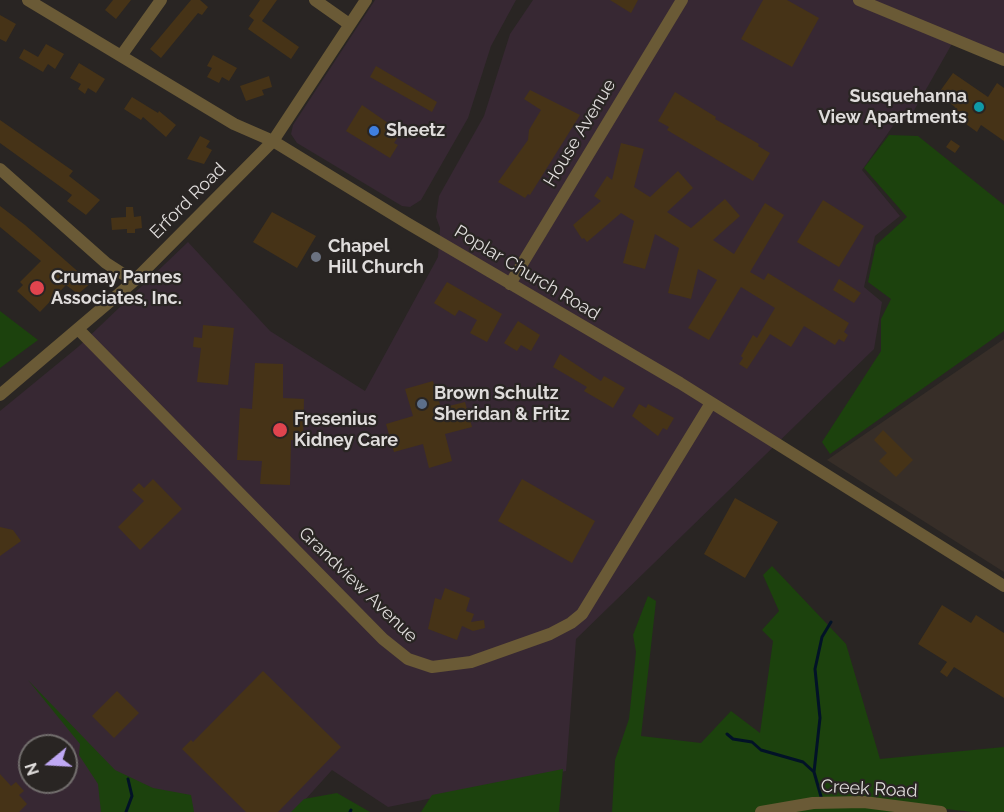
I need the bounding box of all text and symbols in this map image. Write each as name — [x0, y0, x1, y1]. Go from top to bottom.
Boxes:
street label: House Avenue — [539, 75, 621, 191]
place label: Susquehanna View Apartments — [818, 86, 967, 128]
marker: Susquehanna View Apartments — [972, 100, 986, 114]
place label: Sheetz — [386, 120, 445, 142]
marker: Sheetz — [367, 124, 381, 138]
street label: Erford Road — [146, 159, 230, 243]
street label: Poplar Church Road — [450, 221, 604, 325]
place label: Chapel Hill Church — [328, 236, 424, 278]
marker: Chapel Hill Church — [309, 250, 323, 264]
place label: Crumay Parnes Associates, Inc. — [51, 267, 182, 310]
marker: Crumay Parnes Associates, Inc. — [28, 279, 46, 297]
place label: Brown Schultz Sheridan & Fritz — [434, 383, 570, 426]
marker: Brown Schultz Sheridan & Fritz — [415, 397, 429, 411]
place label: Fresenius Kidney Care — [294, 409, 398, 452]
marker: Fresenius Kidney Care — [271, 421, 289, 439]
street label: Grandview Avenue — [294, 523, 422, 647]
north arrow — [18, 734, 78, 794]
text: N — [21, 760, 43, 778]
street label: Creek Road — [820, 776, 918, 802]

